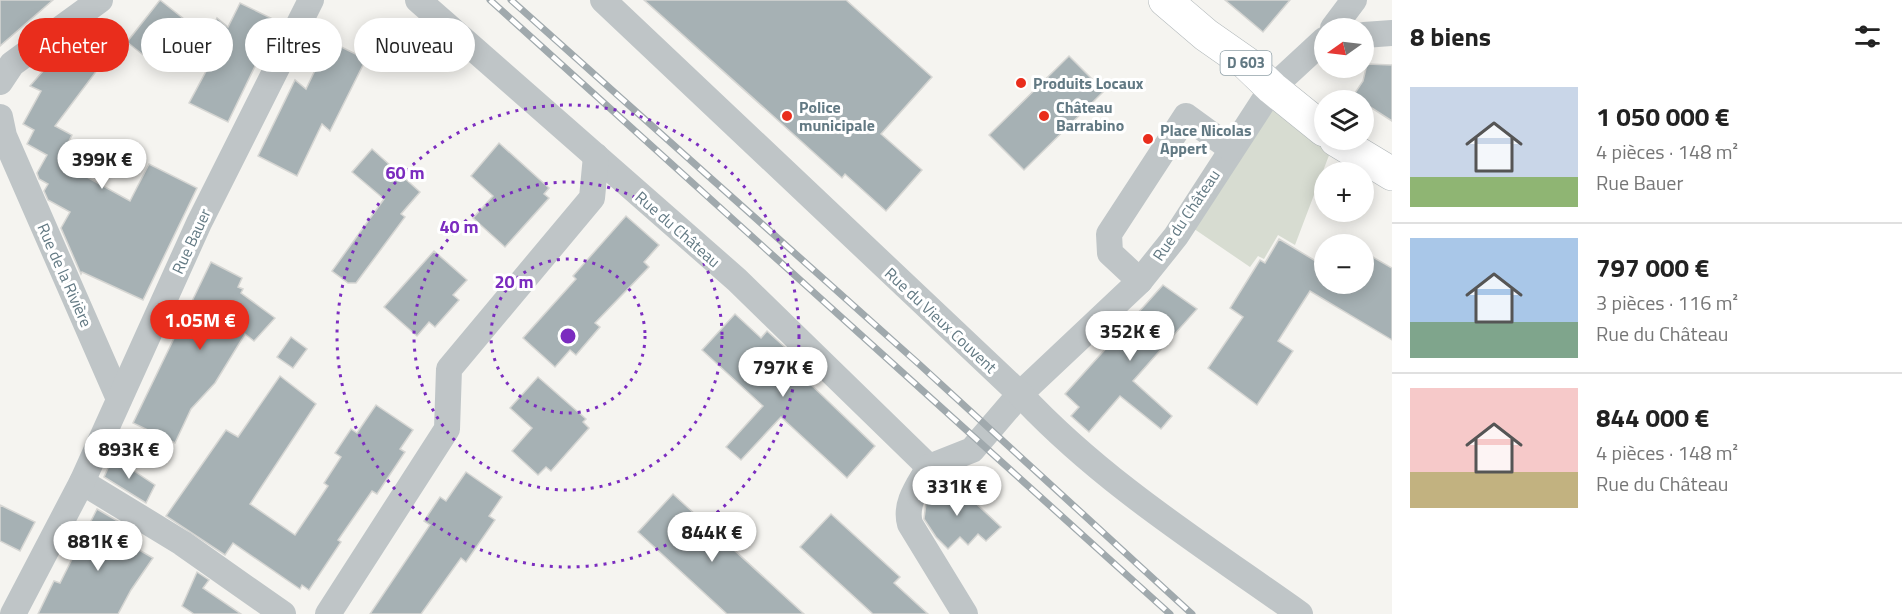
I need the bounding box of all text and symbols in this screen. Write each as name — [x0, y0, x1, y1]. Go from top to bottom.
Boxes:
text: 8 biens — [1410, 17, 1491, 56]
chip: Acheter — [18, 18, 129, 72]
chip: Louer — [141, 18, 233, 72]
chip: Filtres — [245, 18, 342, 72]
chip: Nouveau — [354, 18, 475, 72]
north arrow — [1314, 18, 1374, 78]
map controls — [1314, 18, 1374, 294]
icon: filters — [1851, 20, 1884, 53]
road number: D 603 — [1220, 51, 1272, 75]
place label: Produits Locaux — [1033, 71, 1144, 95]
marker: Produits Locaux — [1014, 76, 1028, 90]
button: layers — [1314, 90, 1374, 150]
place label: Police municipale — [799, 95, 875, 137]
place label: Château Barrabino — [1056, 95, 1124, 137]
text: 1 050 000 € — [1596, 97, 1730, 136]
marker: Police municipale — [780, 109, 794, 123]
marker: Château Barrabino — [1037, 109, 1051, 123]
icon: home — [1458, 111, 1530, 183]
place label: Place Nicolas Appert — [1160, 118, 1252, 160]
marker: Place Nicolas Appert — [1141, 132, 1155, 146]
text: 4 pièces · 148 m² — [1596, 136, 1738, 167]
pin: 399K € — [53, 139, 151, 190]
text: 399K € — [71, 143, 133, 174]
text: 60 m — [385, 159, 425, 186]
button: + — [1314, 162, 1374, 222]
street label: Rue du Château — [1146, 164, 1226, 266]
text: Rue Bauer — [1596, 167, 1683, 198]
street label: Rue du Château — [630, 185, 726, 273]
street label: Rue Bauer — [165, 204, 217, 278]
text: 40 m — [439, 213, 479, 240]
street label: Rue de la Rivière — [31, 219, 99, 331]
button: − — [1314, 234, 1374, 294]
text: 797 000 € — [1596, 248, 1709, 287]
street label: Rue du Vieux Couvent — [879, 262, 1003, 379]
icon: home — [1458, 262, 1530, 334]
text: 20 m — [494, 268, 534, 295]
text: 3 pièces · 116 m² — [1596, 287, 1738, 318]
pin: 1.05M € — [145, 300, 255, 351]
text: 1.05M € — [164, 304, 236, 335]
pin: 352K € — [1081, 311, 1179, 362]
text: 352K € — [1099, 315, 1161, 346]
text: Rue du Château — [1596, 318, 1728, 349]
centre of rings — [558, 326, 578, 346]
pin: 797K € — [734, 347, 832, 398]
text: 797K € — [752, 351, 814, 382]
text: 844 000 € — [1596, 398, 1709, 437]
icon: home — [1458, 412, 1530, 484]
pin: 893K € — [80, 429, 178, 480]
text: 893K € — [98, 433, 160, 464]
text: 4 pièces · 148 m² — [1596, 437, 1738, 468]
pin: 331K € — [908, 466, 1006, 517]
text: Rue du Château — [1596, 468, 1728, 499]
text: 331K € — [926, 470, 988, 501]
pin: 844K € — [663, 512, 761, 563]
text: 844K € — [681, 516, 743, 547]
pin: 881K € — [49, 521, 147, 572]
text: 881K € — [67, 525, 129, 556]

